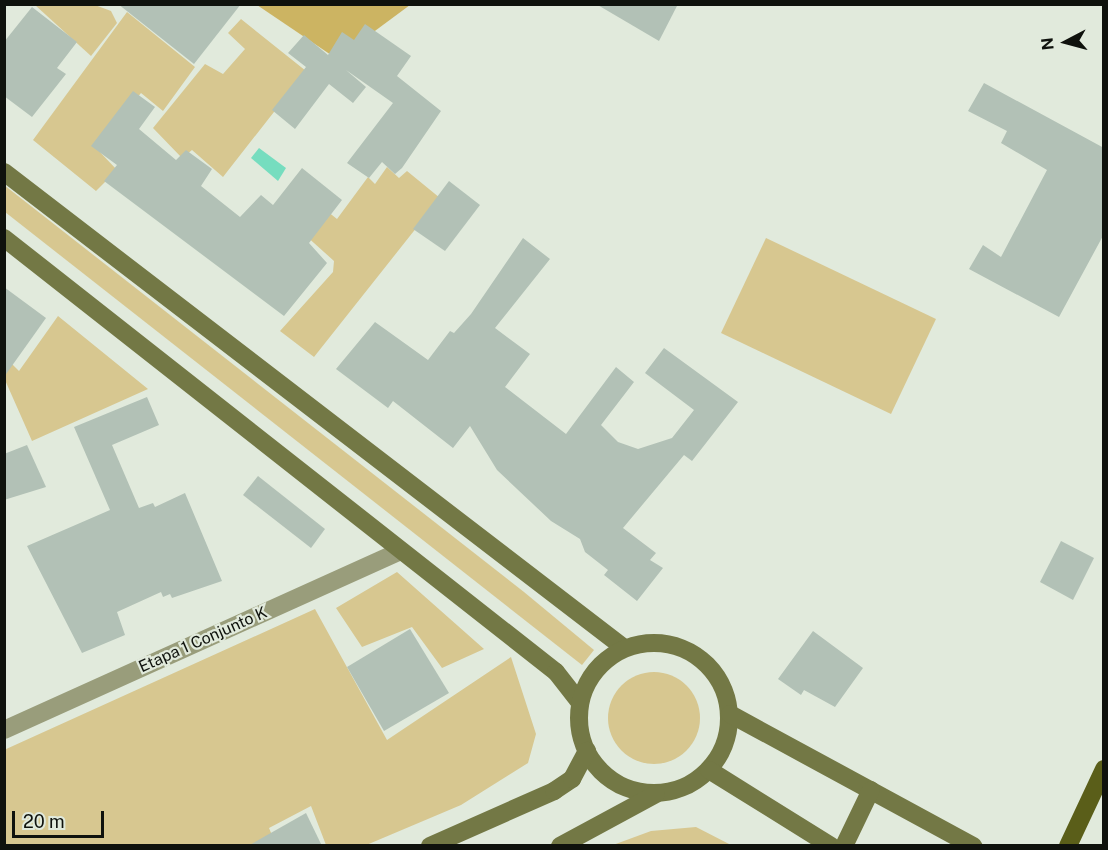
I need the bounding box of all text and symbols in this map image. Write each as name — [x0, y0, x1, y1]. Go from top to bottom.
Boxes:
north arrow — [1036, 12, 1096, 72]
text: N — [1038, 37, 1058, 51]
street label: Etapa 1 Conjunto K — [136, 603, 270, 677]
scale bar — [15, 799, 106, 837]
text: 20 m — [23, 811, 65, 832]

